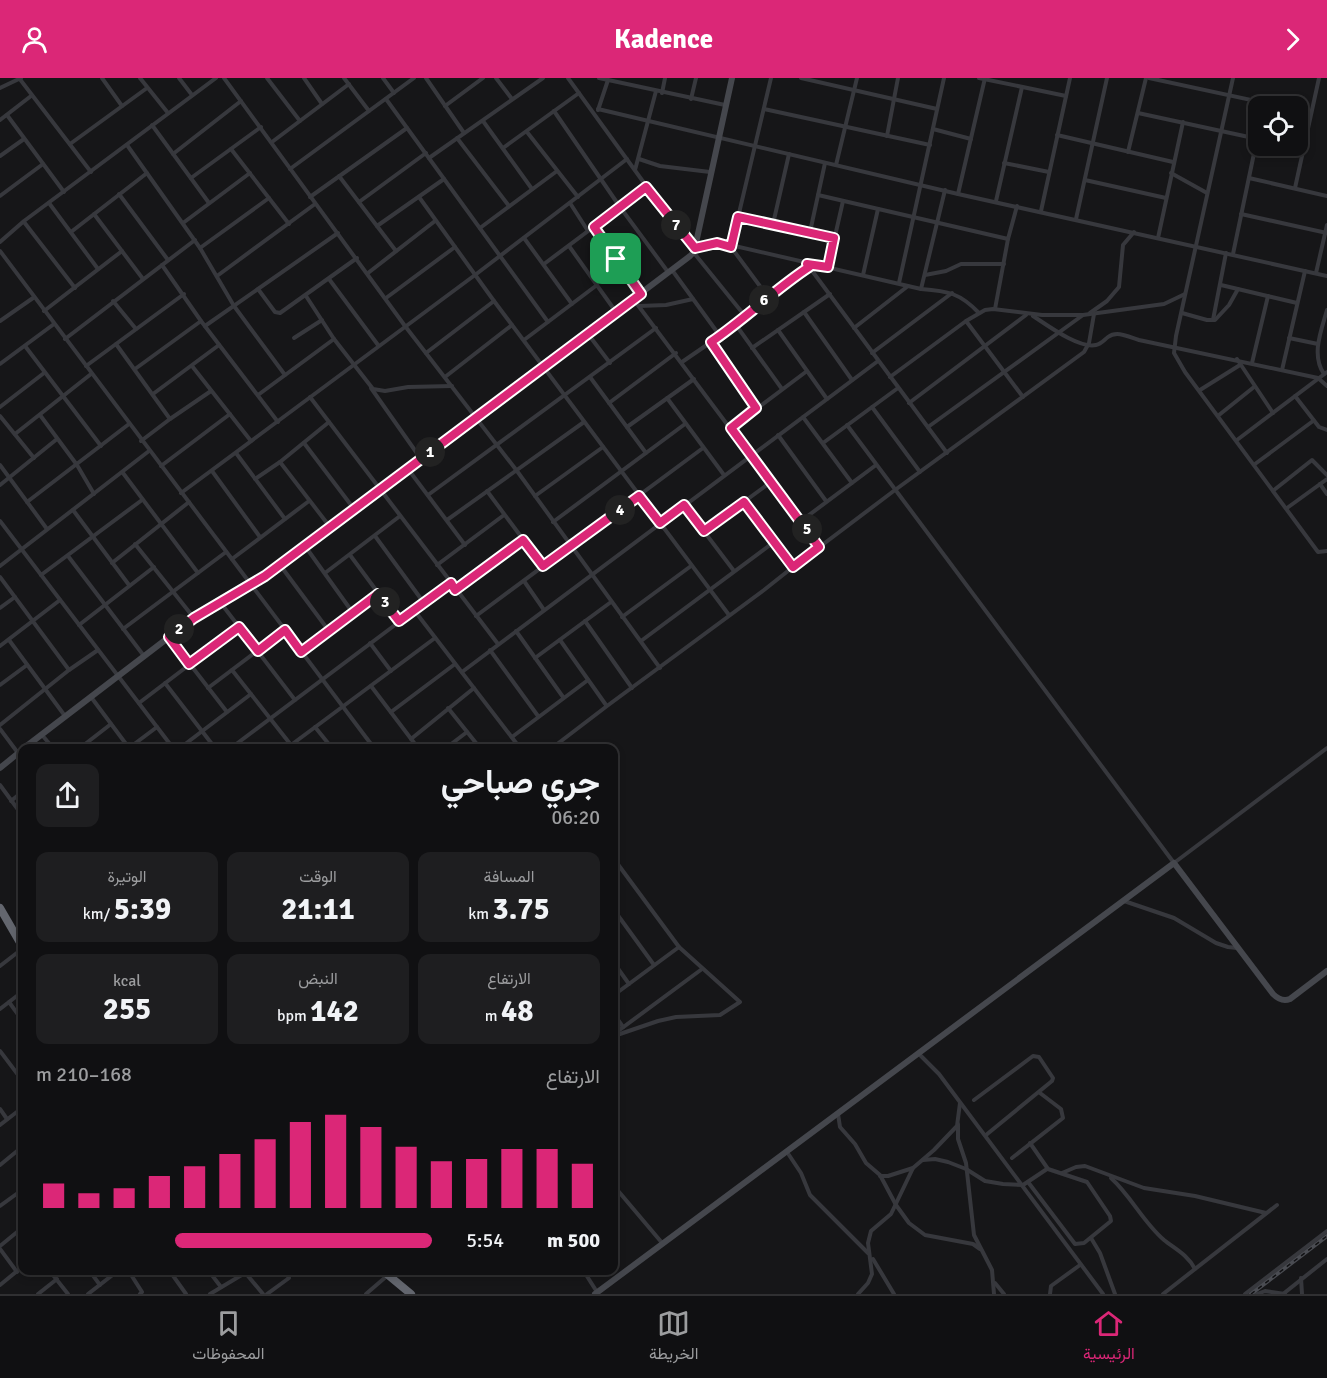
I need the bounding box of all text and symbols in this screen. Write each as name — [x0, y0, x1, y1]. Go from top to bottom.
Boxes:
icon: person — [18, 23, 51, 56]
text: Kadence — [614, 23, 713, 56]
icon: forward — [1276, 23, 1309, 56]
map controls — [1248, 96, 1308, 156]
button: locate — [1248, 96, 1308, 156]
pin: 7 — [661, 210, 691, 240]
text: 7 — [672, 215, 680, 235]
pin — [590, 233, 641, 284]
icon: arrive — [599, 242, 632, 275]
pin: 6 — [749, 285, 779, 315]
text: 6 — [760, 290, 768, 310]
pin: 1 — [415, 437, 445, 467]
text: 1 — [426, 442, 434, 462]
pin: 4 — [605, 495, 635, 525]
text: 4 — [616, 500, 624, 520]
pin: 5 — [792, 514, 822, 544]
text: 5 — [803, 519, 811, 539]
pin: 3 — [370, 587, 400, 617]
text: 3 — [381, 592, 389, 612]
pin: 2 — [164, 614, 194, 644]
text: 2 — [175, 619, 183, 639]
text: جري صباحي — [441, 762, 600, 803]
button: share — [36, 764, 99, 827]
text: 06:20 — [551, 805, 600, 830]
text: الوتيرة — [107, 867, 147, 887]
text: الوقت — [299, 867, 337, 887]
text: المسافة — [484, 867, 534, 887]
text: 5:39 — [114, 891, 171, 928]
text: 21:11 — [281, 891, 355, 928]
text: 3.75 — [493, 891, 550, 928]
text: /km — [83, 904, 114, 924]
text: km — [468, 904, 493, 924]
text: النبض — [298, 969, 338, 989]
text: الارتفاع — [487, 969, 531, 989]
text: kcal — [113, 971, 141, 991]
text: 255 — [103, 991, 151, 1028]
text: 142 — [310, 993, 359, 1030]
text: 48 — [501, 993, 533, 1030]
text: bpm — [277, 1006, 310, 1026]
text: m — [485, 1006, 501, 1026]
text: 168–210 m — [36, 1062, 132, 1087]
text: الارتفاع — [546, 1064, 600, 1089]
text: 5:54 — [466, 1228, 504, 1253]
text: 500 m — [547, 1228, 600, 1253]
tab: المحفوظات — [192, 1307, 264, 1368]
tab: الخريطة — [649, 1307, 698, 1368]
tab: الرئيسية — [1083, 1307, 1135, 1368]

